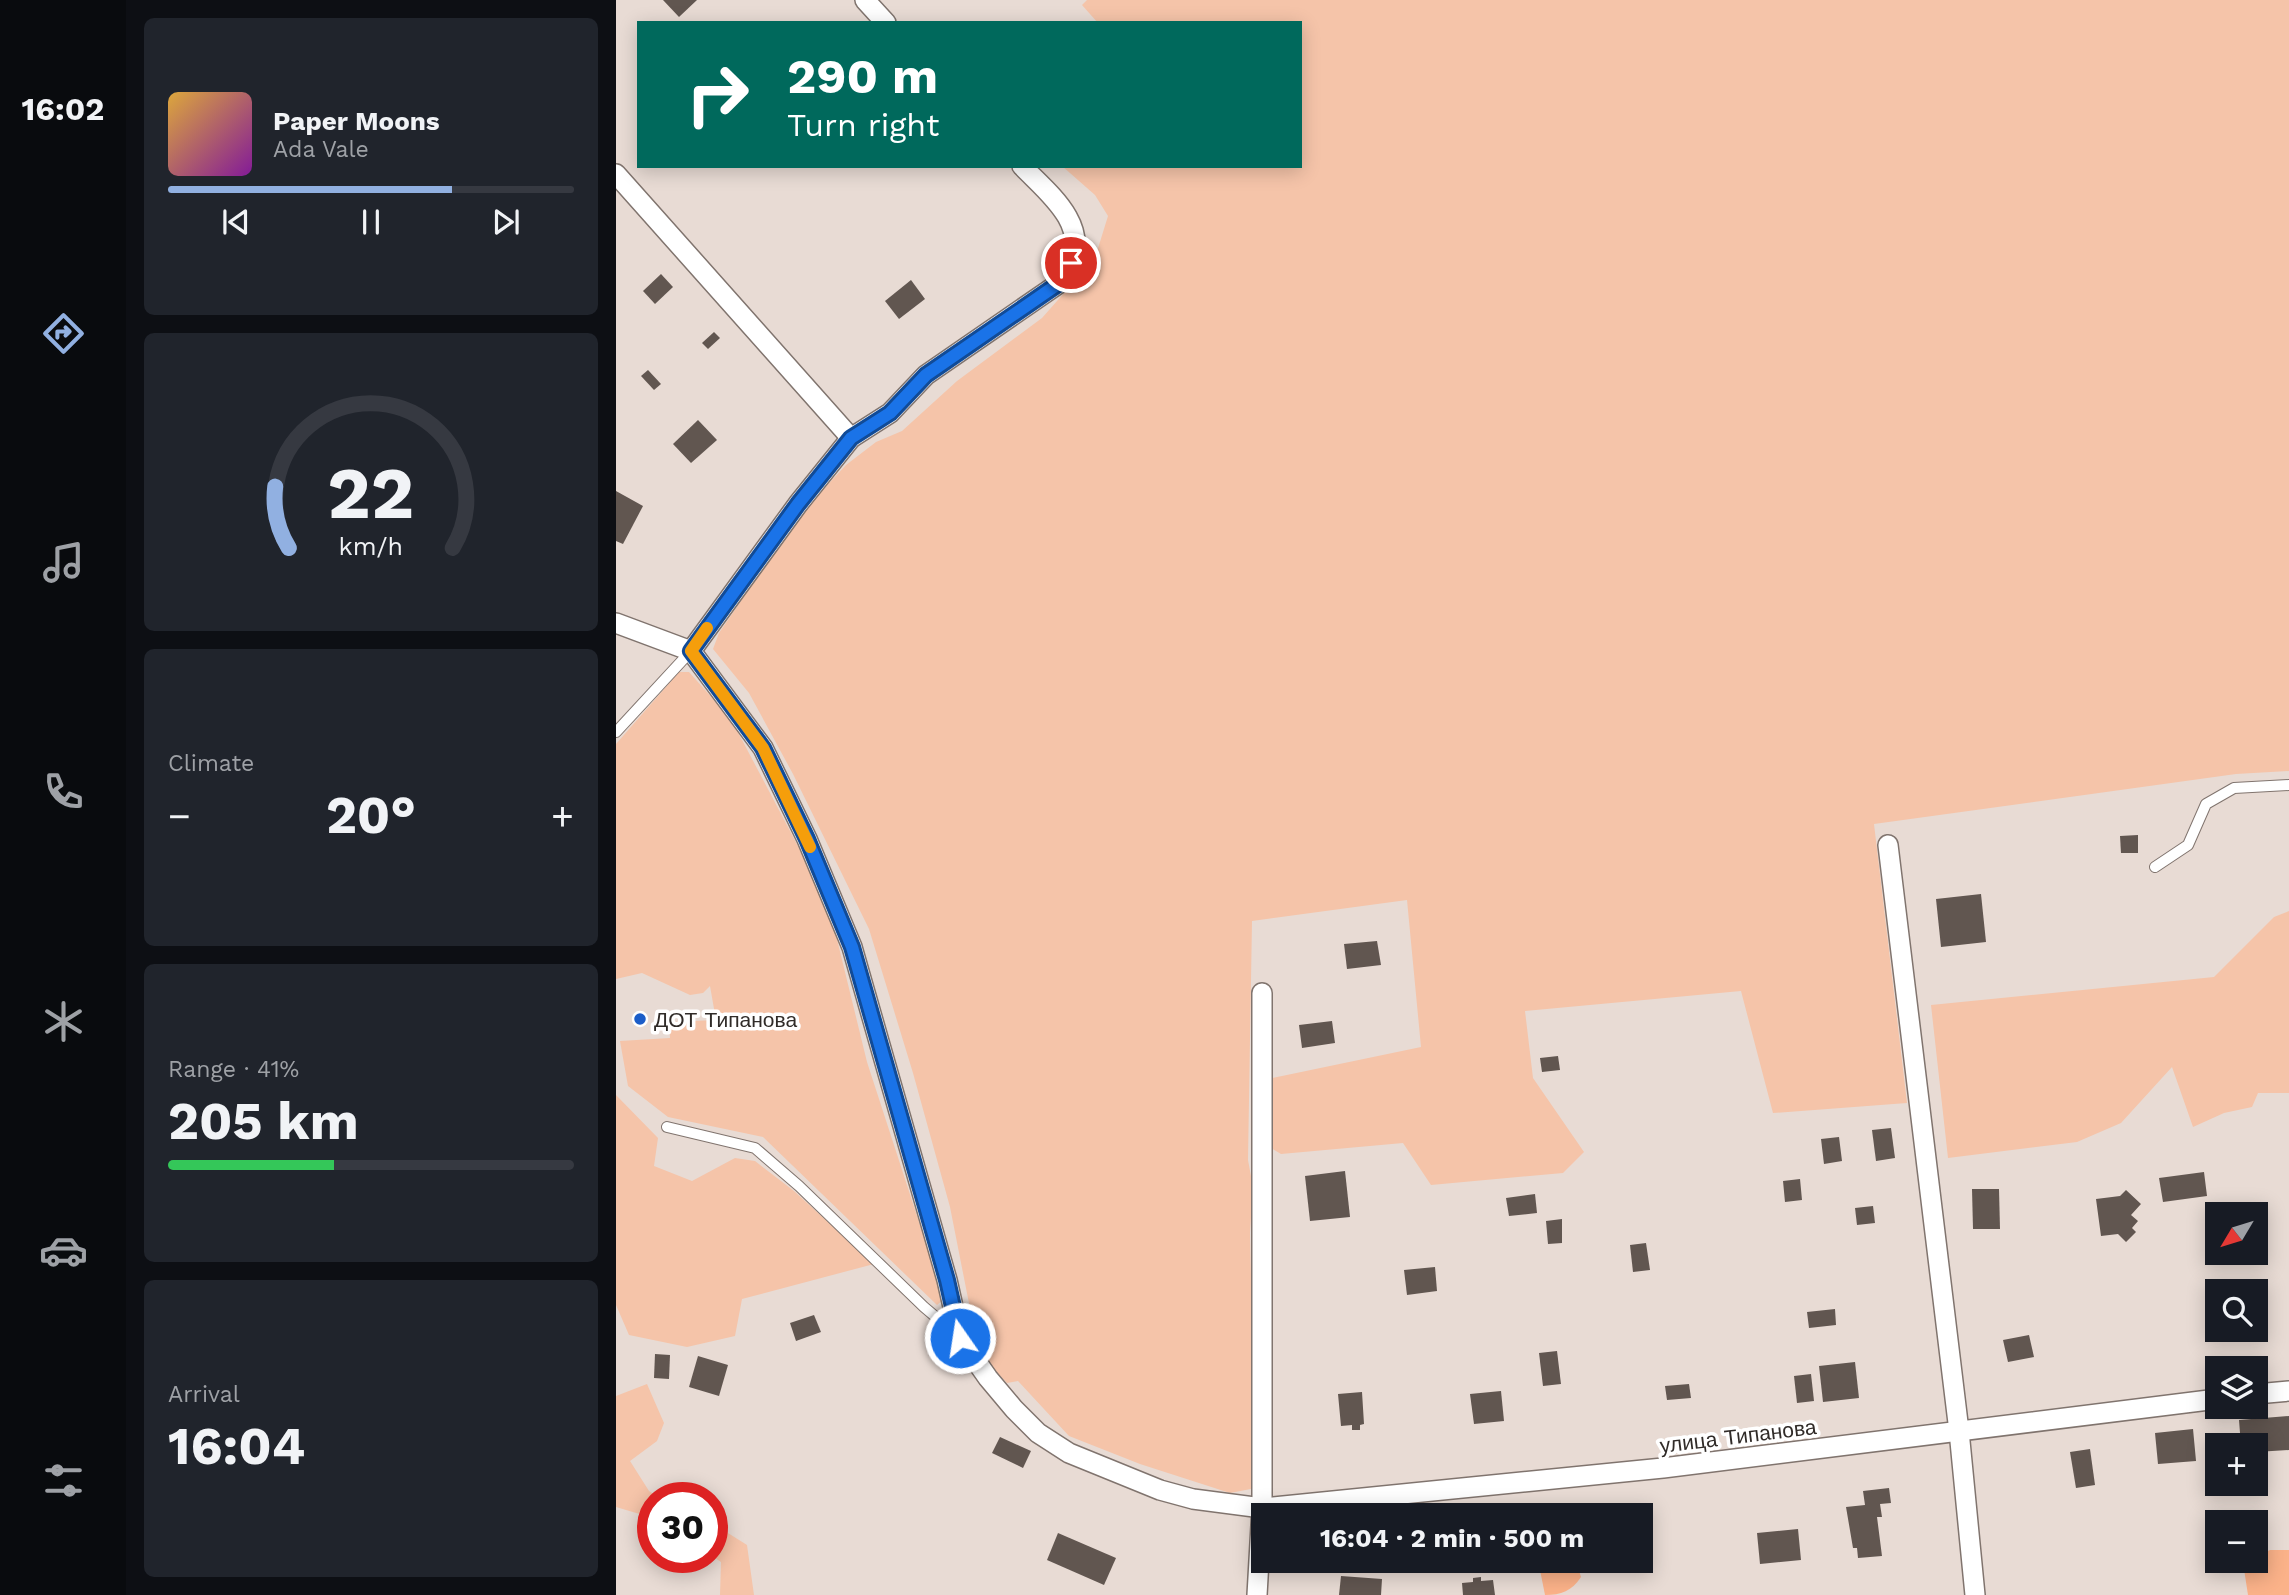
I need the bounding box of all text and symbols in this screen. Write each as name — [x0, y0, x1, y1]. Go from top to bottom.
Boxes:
text: 290 m — [787, 47, 938, 105]
icon: right — [672, 49, 763, 140]
text: 16:02 — [22, 90, 104, 128]
text: Paper Moons — [273, 106, 440, 136]
text: Turn right — [787, 106, 939, 144]
text: Ada Vale — [273, 136, 369, 163]
icon: previous — [217, 203, 255, 241]
icon: pause — [352, 203, 390, 241]
icon: next — [487, 203, 525, 241]
pin — [1041, 233, 1101, 293]
icon: arrive — [1052, 244, 1090, 282]
icon: directions — [39, 309, 88, 358]
text: 22 — [328, 451, 414, 537]
text: km/h — [339, 532, 403, 561]
icon: music — [39, 538, 88, 587]
text: Climate — [168, 750, 254, 777]
icon: phone — [39, 767, 88, 816]
text: 20° — [326, 785, 416, 846]
text: − — [168, 794, 191, 838]
text: + — [551, 794, 574, 838]
icon: climate — [39, 997, 88, 1046]
place label: ДОТ Типанова — [654, 1007, 797, 1032]
marker: ДОТ Типанова — [632, 1011, 648, 1027]
text: Range · 41% — [168, 1056, 299, 1083]
text: 205 km — [168, 1091, 359, 1152]
north arrow — [2205, 1202, 2268, 1265]
map controls — [2205, 1202, 2268, 1573]
icon: car — [39, 1226, 88, 1275]
button: search — [2205, 1279, 2268, 1342]
position arrow — [923, 1301, 997, 1375]
button: layers — [2205, 1356, 2268, 1419]
text: Arrival — [168, 1381, 240, 1408]
street label: улица Типанова — [1658, 1414, 1818, 1458]
text: 16:04 — [168, 1416, 305, 1477]
button: + — [2205, 1433, 2268, 1496]
icon: filters — [39, 1456, 88, 1505]
speed limit sign: 30 — [637, 1482, 728, 1573]
button: − — [2205, 1510, 2268, 1573]
text: 16:04 · 2 min · 500 m — [1320, 1523, 1584, 1553]

